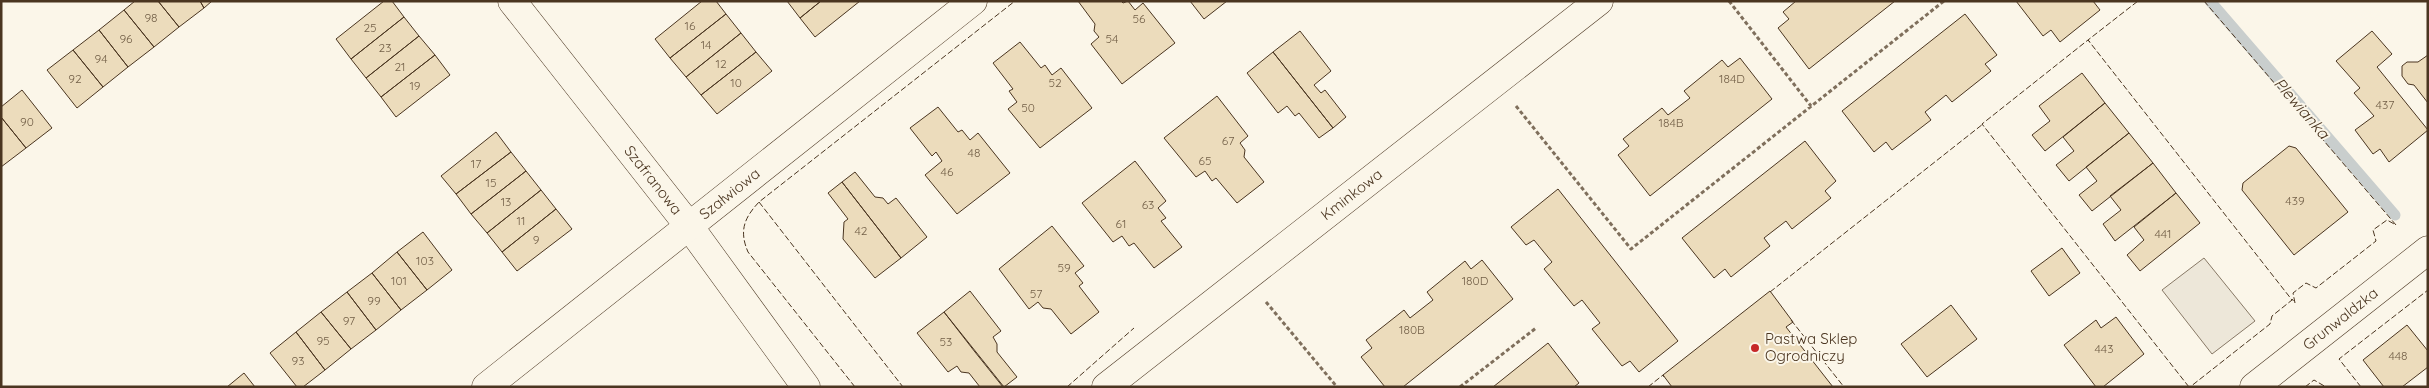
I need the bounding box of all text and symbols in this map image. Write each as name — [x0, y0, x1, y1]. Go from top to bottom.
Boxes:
house number: 98 — [144, 10, 158, 25]
house number: 56 — [1133, 11, 1146, 26]
house number: 16 — [685, 18, 696, 33]
house number: 25 — [363, 20, 377, 35]
house number: 96 — [119, 31, 133, 46]
house number: 54 — [1106, 31, 1118, 46]
house number: 14 — [701, 37, 711, 52]
house number: 23 — [379, 40, 391, 55]
house number: 94 — [94, 51, 108, 66]
house number: 12 — [715, 56, 727, 71]
house number: 21 — [394, 59, 406, 74]
house number: 92 — [68, 71, 82, 86]
house number: 184D — [1719, 71, 1745, 86]
water label: Plewianka — [2270, 73, 2335, 144]
house number: 10 — [730, 75, 742, 90]
house number: 52 — [1048, 75, 1062, 90]
house number: 19 — [409, 78, 421, 93]
house number: 437 — [2376, 97, 2394, 112]
house number: 50 — [1021, 100, 1035, 115]
house number: 90 — [20, 114, 34, 129]
house number: 184B — [1658, 115, 1684, 130]
house number: 67 — [1222, 133, 1234, 148]
street label: Szafranowa — [620, 141, 686, 218]
house number: 48 — [968, 145, 980, 160]
house number: 65 — [1199, 153, 1212, 168]
house number: 17 — [471, 156, 481, 171]
street label: Szałwiowa — [695, 164, 764, 223]
house number: 46 — [941, 164, 954, 179]
street label: Kminkowa — [1317, 164, 1386, 224]
house number: 15 — [486, 175, 496, 190]
house number: 439 — [2285, 193, 2305, 208]
house number: 13 — [501, 194, 511, 209]
house number: 63 — [1142, 197, 1154, 212]
house number: 11 — [517, 213, 525, 228]
house number: 61 — [1116, 216, 1126, 231]
house number: 42 — [855, 223, 868, 238]
house number: 441 — [2155, 226, 2172, 241]
house number: 9 — [533, 232, 540, 247]
house number: 103 — [416, 253, 434, 268]
house number: 59 — [1057, 260, 1071, 275]
house number: 101 — [391, 273, 407, 288]
house number: 180D — [1462, 273, 1489, 288]
street label: Grunwaldzka — [2299, 283, 2382, 354]
house number: 57 — [1030, 286, 1042, 301]
house number: 99 — [367, 293, 381, 308]
house number: 97 — [343, 313, 355, 328]
house number: 180B — [1399, 322, 1425, 337]
place label: Pastwa Sklep Ogrodniczy — [1765, 329, 1857, 365]
house number: 95 — [316, 333, 330, 348]
house number: 53 — [940, 334, 952, 349]
house number: 443 — [2095, 341, 2113, 356]
marker: Pastwa Sklep Ogrodniczy — [1749, 342, 1761, 354]
house number: 448 — [2388, 348, 2408, 363]
house number: 93 — [292, 353, 304, 368]

